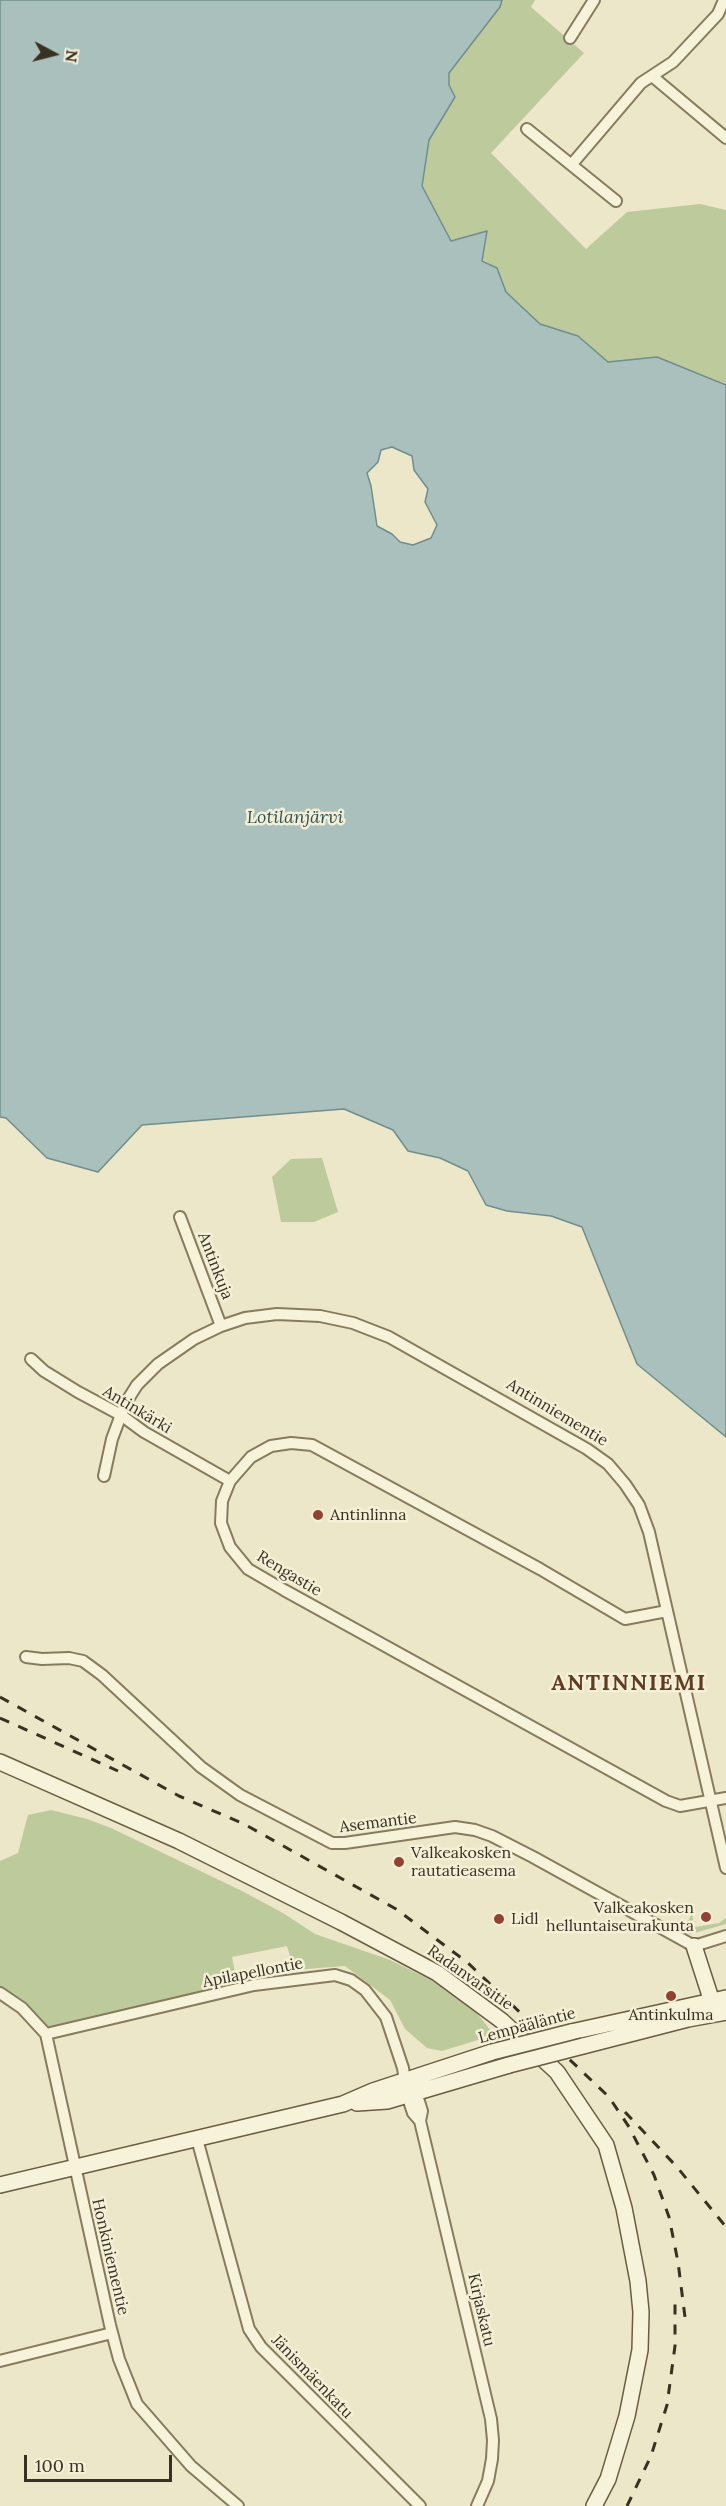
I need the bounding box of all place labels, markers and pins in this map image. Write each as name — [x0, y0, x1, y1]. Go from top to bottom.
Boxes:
place label: Antinlinna — [330, 1505, 407, 1525]
marker: Antinlinna — [311, 1508, 325, 1522]
place label: Valkeakosken rautatieasema — [411, 1843, 516, 1881]
marker: Valkeakosken rautatieasema — [392, 1855, 406, 1869]
place label: Valkeakosken helluntaiseurakunta — [546, 1898, 694, 1936]
place label: Lidl — [511, 1909, 539, 1929]
marker: Valkeakosken helluntaiseurakunta — [699, 1910, 713, 1924]
marker: Lidl — [492, 1912, 506, 1926]
marker: Antinkulma — [664, 1989, 678, 2003]
place label: Antinkulma — [628, 2005, 714, 2025]

